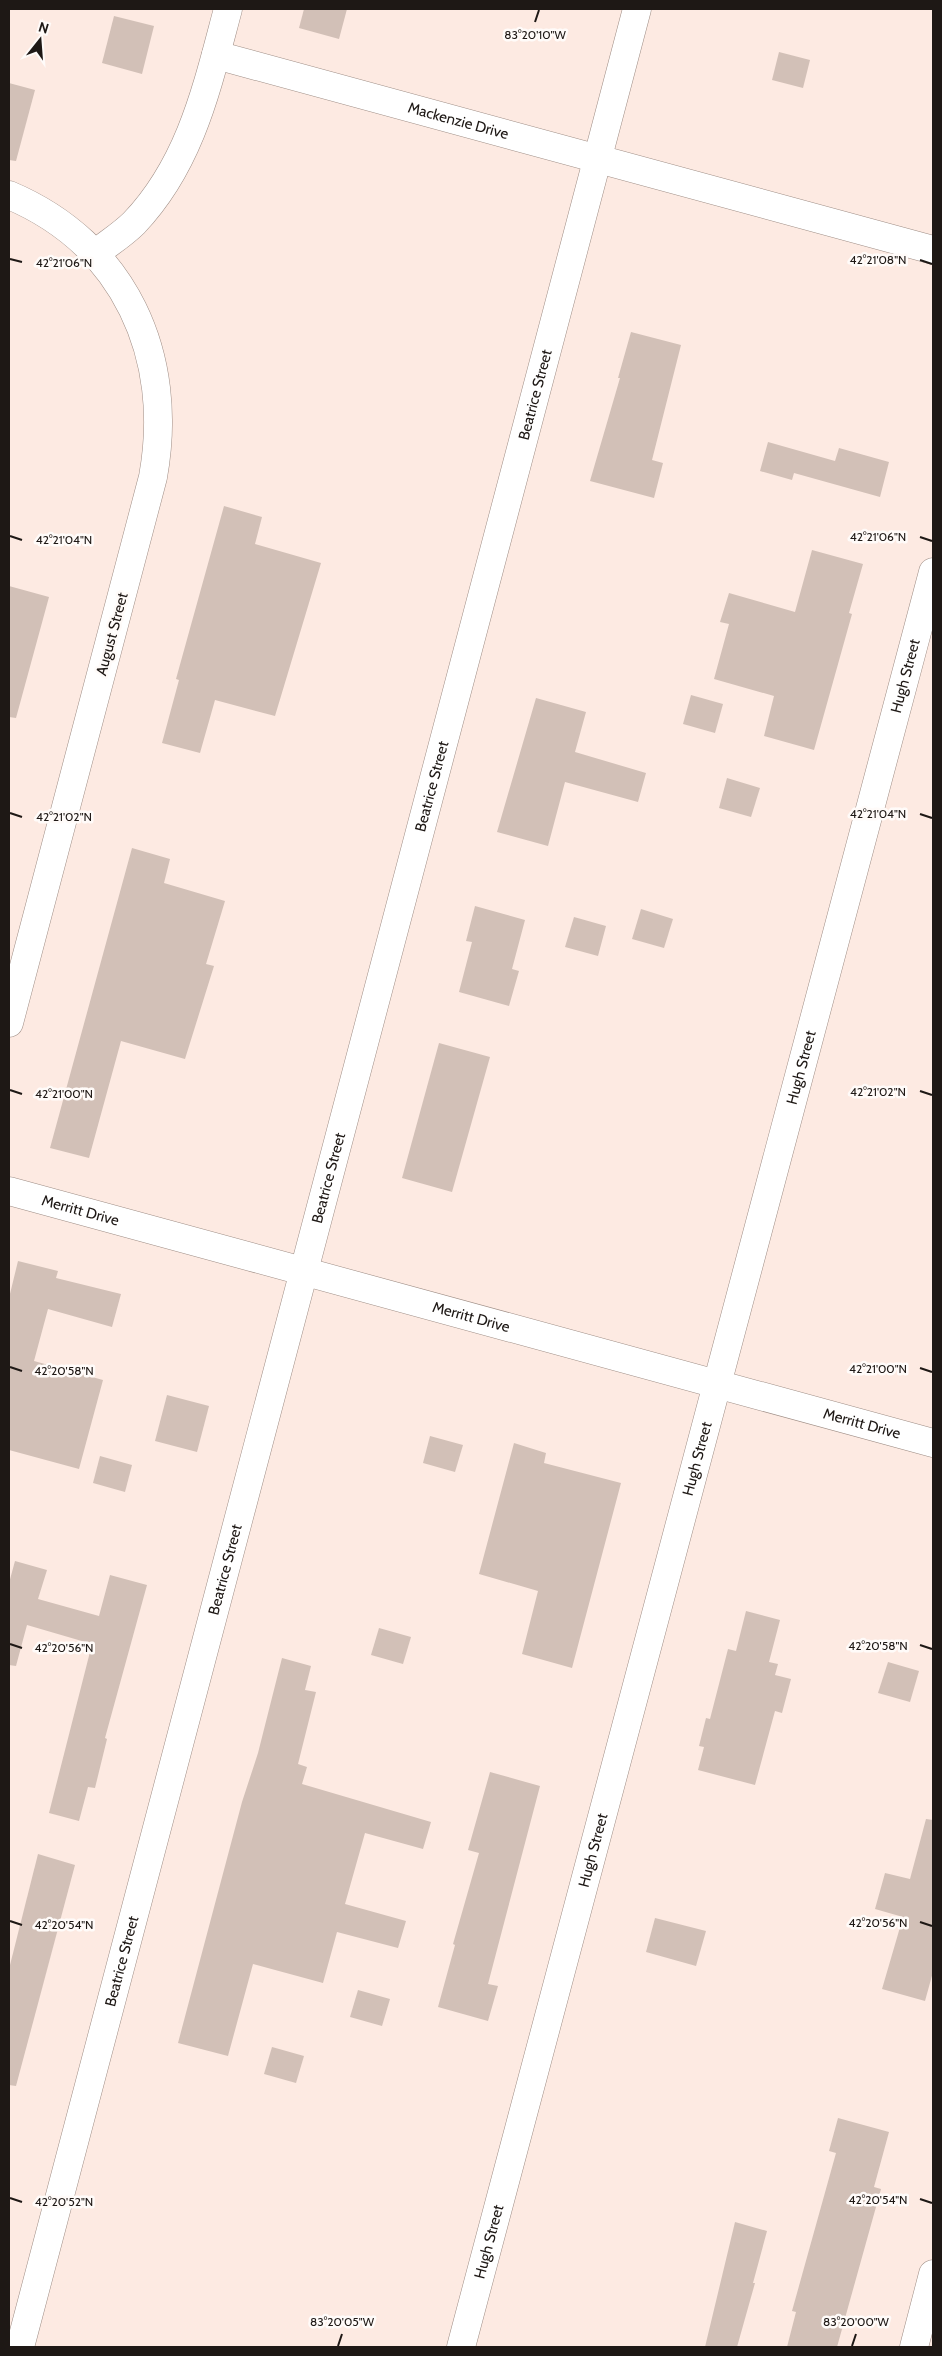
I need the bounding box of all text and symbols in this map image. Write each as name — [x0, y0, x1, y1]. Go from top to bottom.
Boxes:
north arrow — [15, 15, 65, 65]
text: N — [36, 18, 51, 38]
text: 83°20'10"W — [504, 27, 566, 42]
street label: Mackenzie Drive — [406, 99, 511, 143]
text: 42°21'08"N — [850, 252, 906, 267]
text: 42°21'06"N — [36, 255, 92, 270]
street label: Beatrice Street — [515, 348, 556, 442]
text: 42°21'06"N — [850, 529, 906, 544]
text: 42°21'04"N — [36, 532, 92, 547]
street label: August Street — [92, 590, 132, 678]
street label: Hugh Street — [887, 637, 924, 715]
street label: Beatrice Street — [411, 739, 452, 834]
text: 42°21'04"N — [850, 806, 906, 821]
text: 42°21'02"N — [36, 809, 92, 824]
street label: Hugh Street — [783, 1028, 820, 1106]
text: 42°21'02"N — [850, 1084, 906, 1099]
text: 42°21'00"N — [35, 1086, 93, 1101]
street label: Beatrice Street — [308, 1131, 349, 1225]
street label: Merritt Drive — [40, 1191, 121, 1230]
street label: Merritt Drive — [430, 1298, 512, 1336]
text: 42°21'00"N — [849, 1361, 907, 1376]
text: 42°20'58"N — [34, 1363, 94, 1378]
street label: Merritt Drive — [821, 1404, 903, 1443]
street label: Hugh Street — [679, 1420, 716, 1498]
street label: Beatrice Street — [205, 1522, 246, 1617]
text: 42°20'58"N — [848, 1638, 908, 1653]
text: 42°20'56"N — [34, 1640, 94, 1655]
street label: Hugh Street — [575, 1811, 612, 1889]
street label: Beatrice Street — [101, 1914, 142, 2009]
text: 42°20'56"N — [848, 1915, 908, 1930]
text: 42°20'54"N — [34, 1917, 94, 1932]
text: 42°20'54"N — [848, 2192, 908, 2207]
text: 42°20'52"N — [35, 2194, 93, 2209]
street label: Hugh Street — [471, 2203, 507, 2281]
text: 83°20'05"W — [310, 2314, 375, 2329]
text: 83°20'00"W — [823, 2314, 890, 2329]

